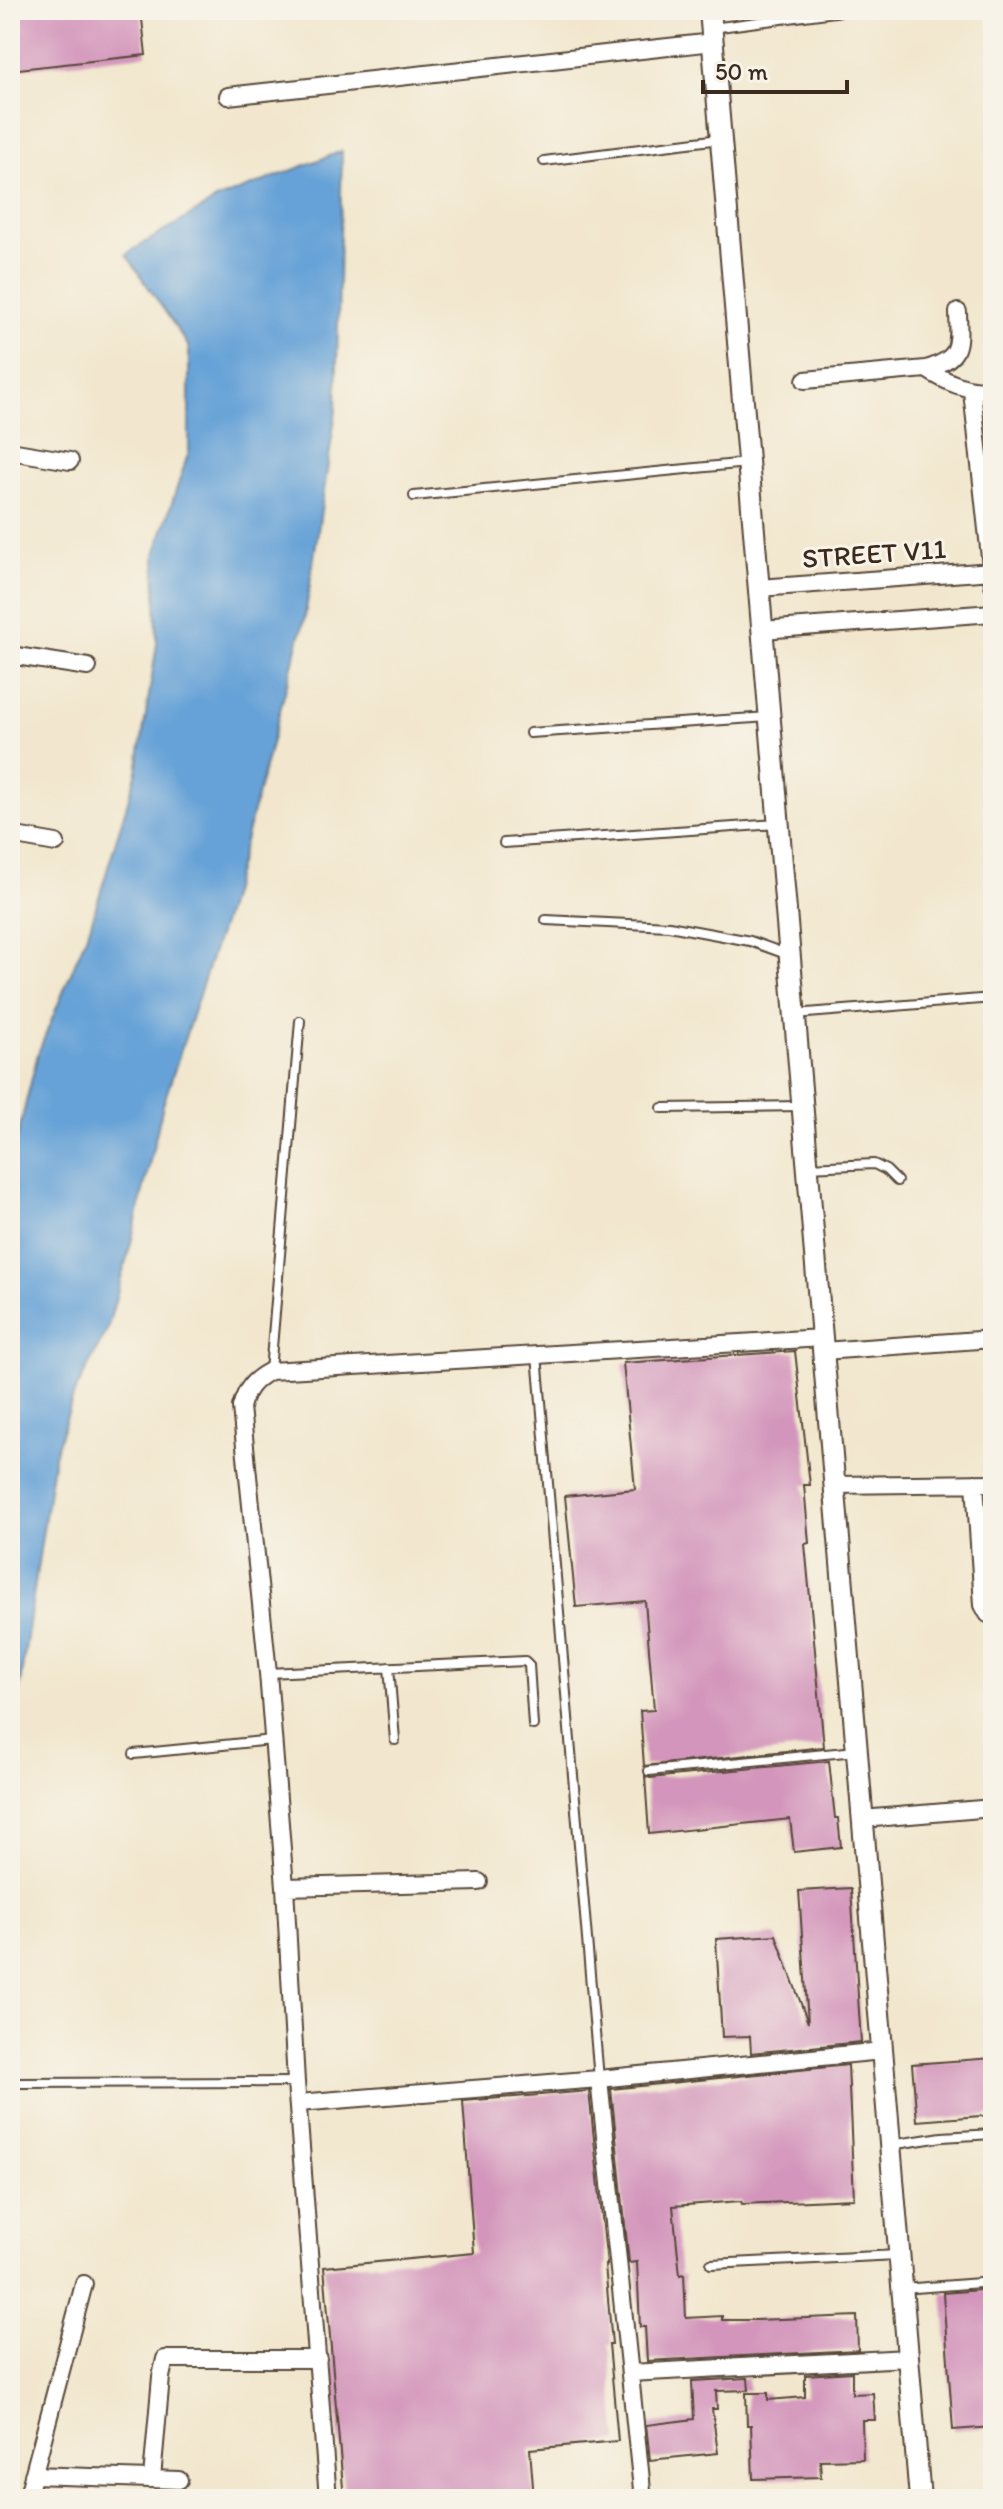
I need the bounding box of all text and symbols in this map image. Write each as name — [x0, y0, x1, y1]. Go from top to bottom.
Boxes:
scale bar — [703, 44, 847, 94]
text: 50 m — [715, 57, 768, 86]
street label: STREET V11 — [801, 531, 947, 575]

